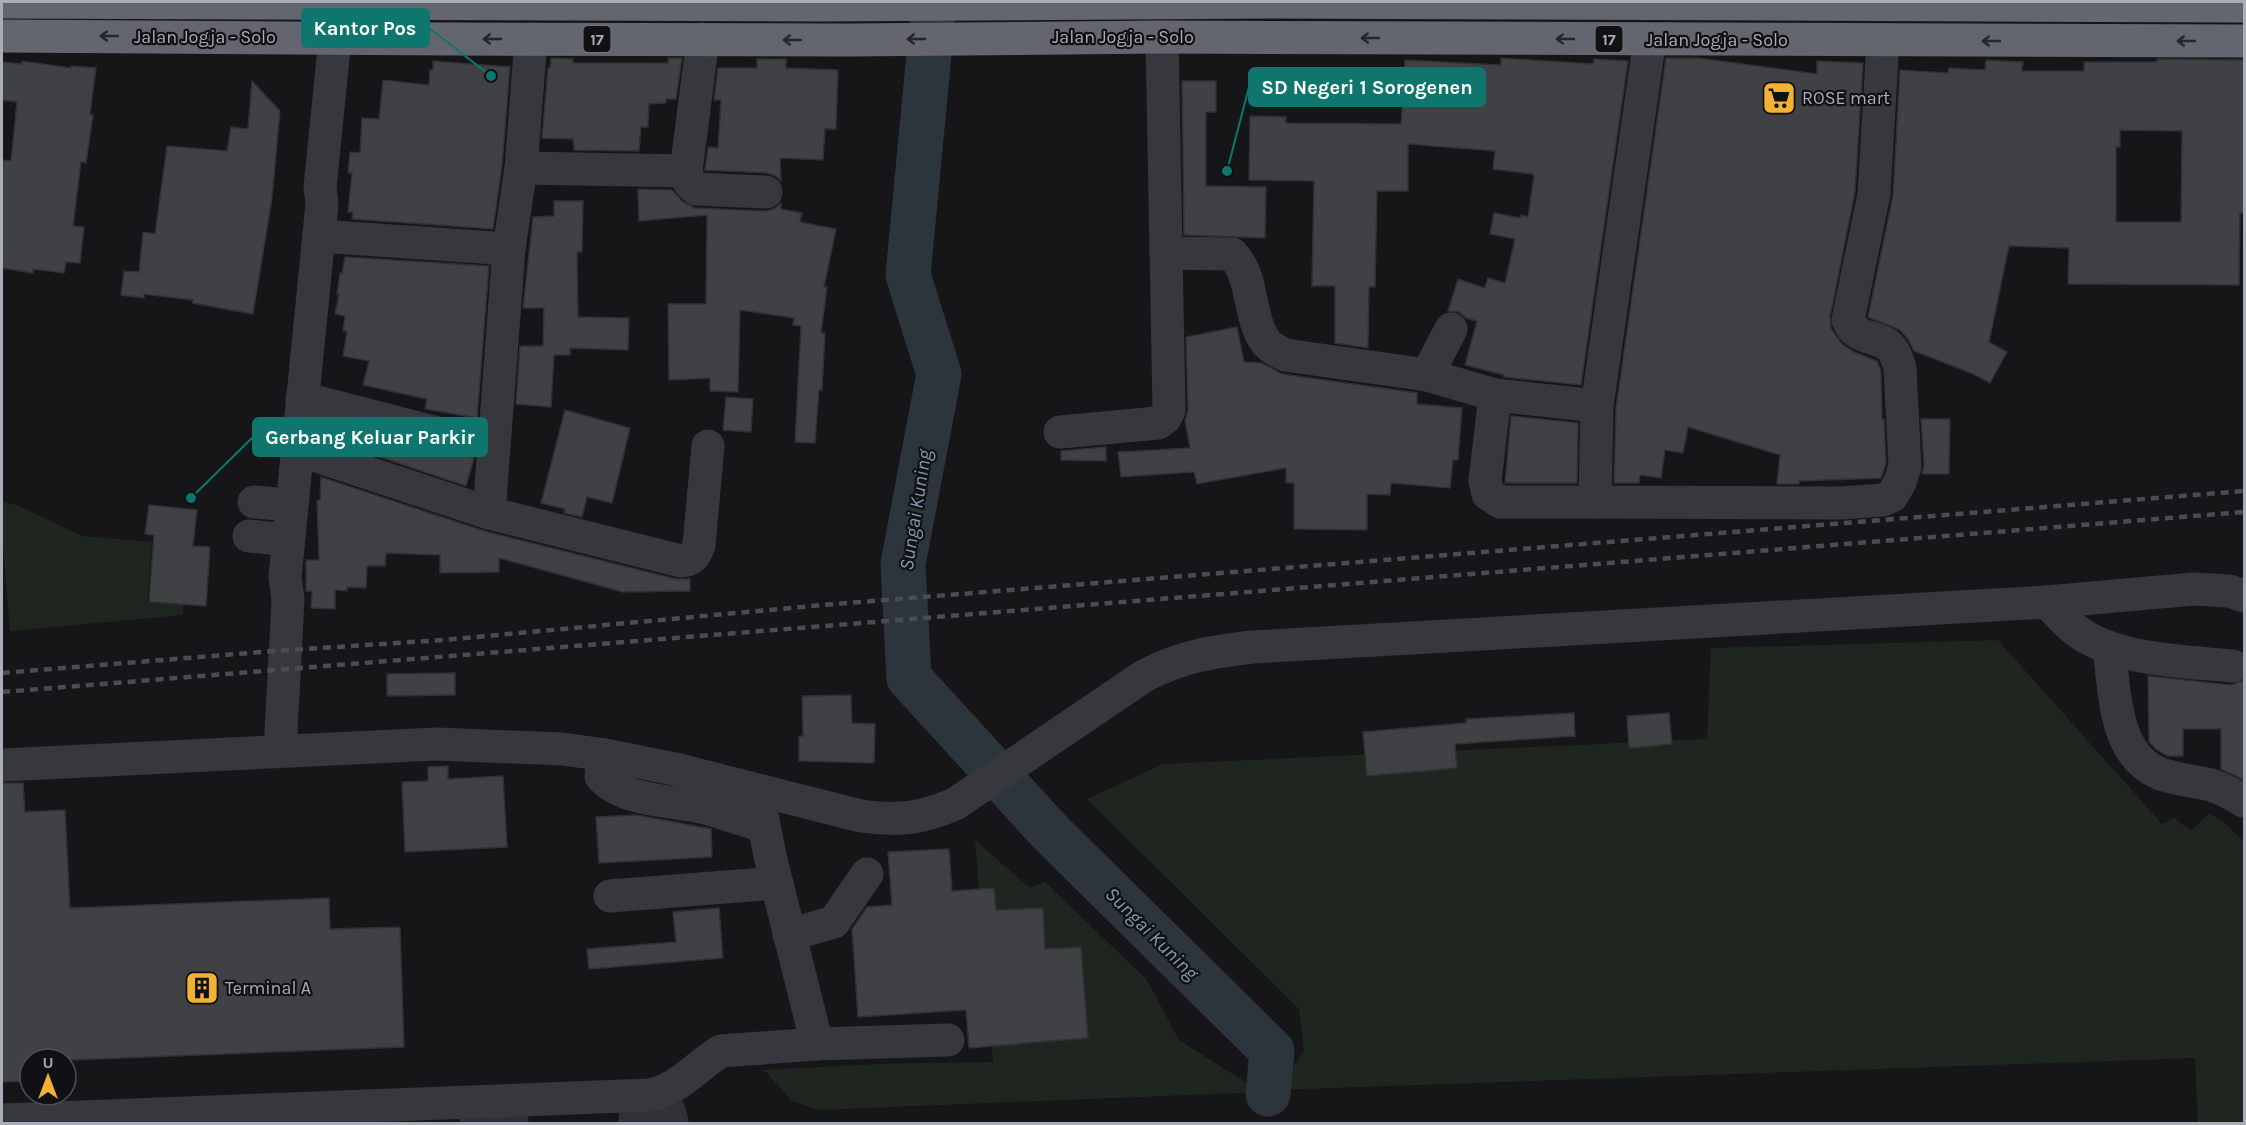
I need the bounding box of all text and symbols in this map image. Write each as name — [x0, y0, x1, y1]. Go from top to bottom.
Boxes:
callout: Kantor Pos — [302, 9, 429, 47]
text: Kantor Pos — [314, 17, 416, 40]
street label: Jalan Jogja - Solo — [134, 26, 276, 48]
road number: 17 — [584, 26, 610, 52]
street label: Jalan Jogja - Solo — [1052, 26, 1194, 48]
road number: 17 — [1596, 26, 1622, 52]
street label: Jalan Jogja - Solo — [1646, 29, 1788, 51]
one-way arrow — [99, 30, 119, 42]
one-way arrow — [1361, 32, 1381, 44]
one-way arrow — [482, 33, 502, 45]
one-way arrow — [1556, 33, 1576, 45]
one-way arrow — [782, 34, 802, 46]
one-way arrow — [906, 34, 926, 45]
one-way arrow — [1982, 35, 2002, 47]
one-way arrow — [2177, 35, 2197, 47]
callout: SD Negeri 1 Sorogenen — [1249, 68, 1485, 106]
text: SD Negeri 1 Sorogenen — [1261, 76, 1473, 99]
supermarket icon: ROSE mart — [1761, 80, 1797, 116]
place label: ROSE mart — [1802, 87, 1890, 109]
callout: Gerbang Keluar Parkir — [253, 418, 487, 456]
text: Gerbang Keluar Parkir — [265, 426, 475, 449]
water label: Sungai Kuning — [895, 447, 936, 572]
water label: Sungai Kuning — [1100, 882, 1203, 985]
building icon: Terminal A — [184, 970, 220, 1006]
place label: Terminal A — [225, 977, 311, 999]
north arrow — [18, 1047, 78, 1107]
text: U — [42, 1053, 54, 1072]

